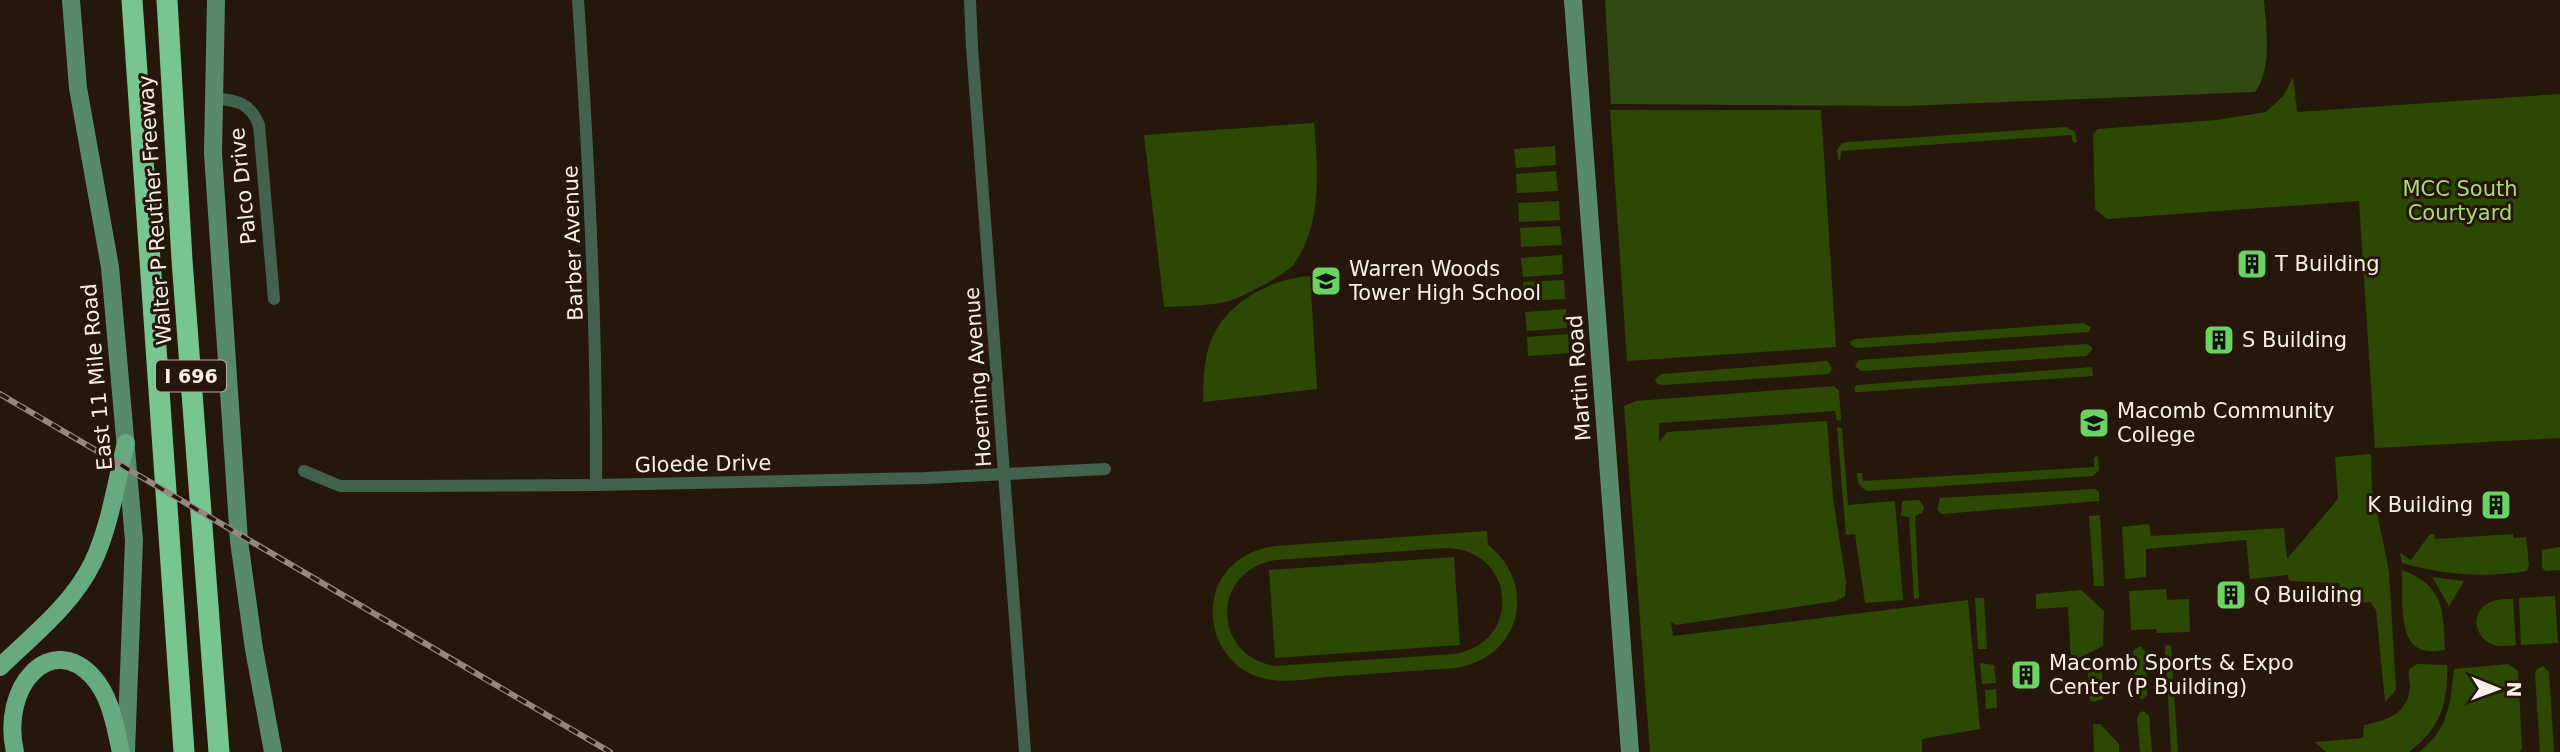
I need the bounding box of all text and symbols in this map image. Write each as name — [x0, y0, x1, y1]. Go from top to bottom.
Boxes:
street label: Walter P Reuther Freeway — [134, 74, 176, 346]
street label: Palco Drive — [225, 126, 261, 246]
street label: Barber Avenue — [558, 165, 588, 321]
park label: MCC South Courtyard — [2402, 177, 2518, 225]
building icon: T Building — [2235, 247, 2269, 281]
place label: T Building — [2274, 252, 2380, 276]
place label: Warren Woods Tower High School — [1348, 257, 1541, 305]
school or university icon: Warren Woods Tower High School — [1309, 264, 1343, 298]
street label: East 11 Mile Road — [77, 283, 117, 471]
street label: Hoerning Avenue — [960, 286, 996, 468]
street label: Martin Road — [1563, 314, 1595, 442]
building icon: S Building — [2202, 323, 2236, 357]
place label: S Building — [2242, 328, 2347, 352]
road number: I 696 — [156, 360, 226, 392]
place label: Macomb Community College — [2117, 399, 2334, 447]
school or university icon: Macomb Community College — [2077, 406, 2111, 440]
street label: Gloede Drive — [634, 451, 772, 477]
building icon: K Building — [2479, 488, 2513, 522]
place label: K Building — [2367, 493, 2473, 517]
building icon: Q Building — [2214, 578, 2248, 612]
place label: Q Building — [2254, 583, 2362, 607]
place label: Macomb Sports & Expo Center (P Building) — [2049, 651, 2294, 699]
north arrow — [2462, 654, 2532, 724]
building icon: Macomb Sports & Expo Center (P Building) — [2009, 658, 2043, 692]
text: N — [2503, 681, 2525, 697]

